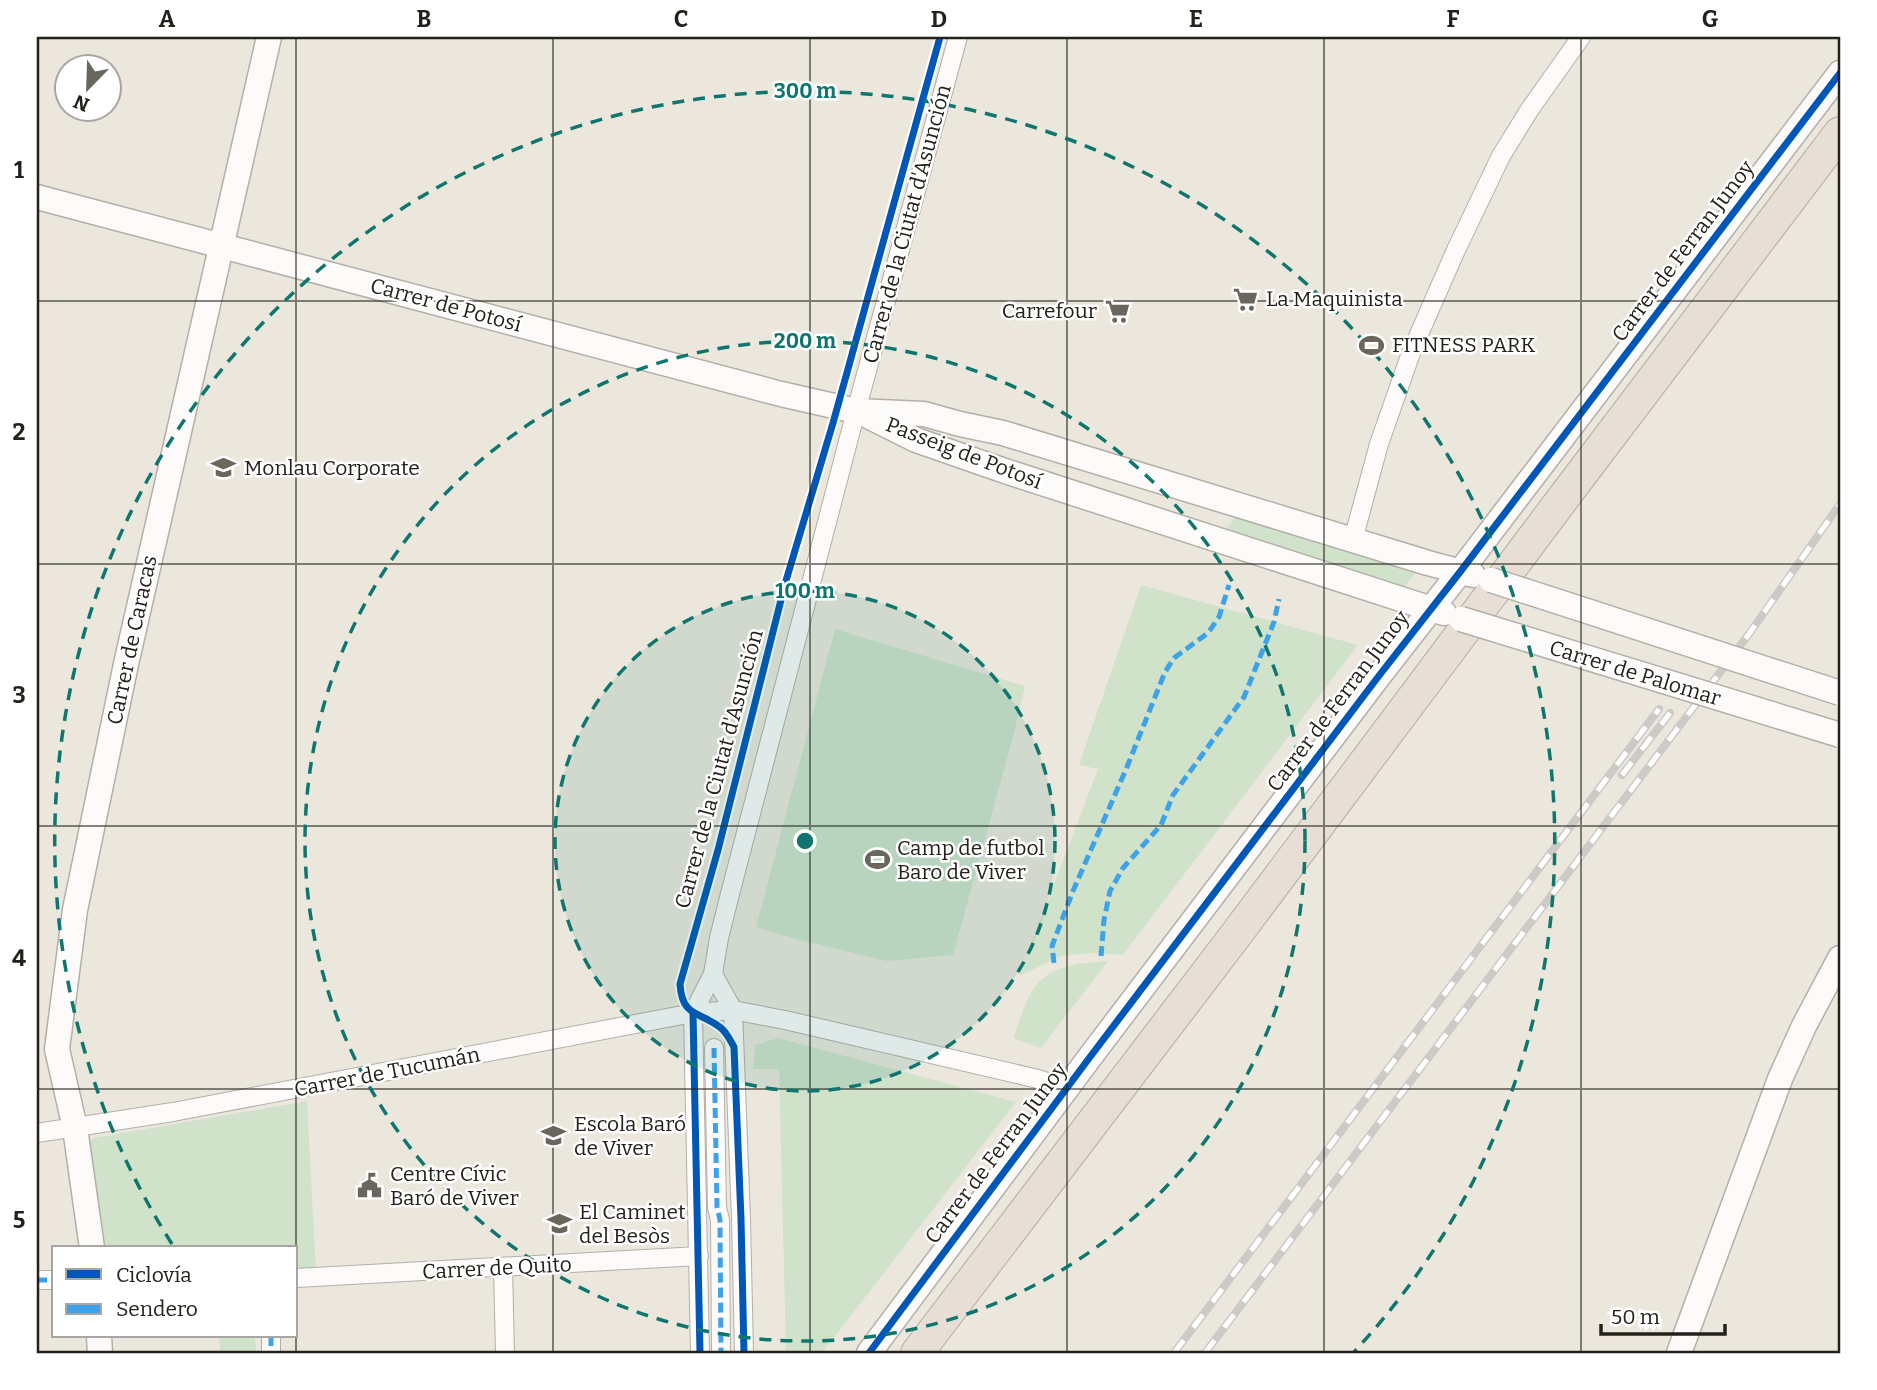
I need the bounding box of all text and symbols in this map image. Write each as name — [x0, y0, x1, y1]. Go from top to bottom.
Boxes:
text: A — [159, 5, 176, 33]
text: B — [417, 5, 431, 33]
text: C — [674, 5, 688, 33]
text: D — [931, 5, 947, 33]
text: E — [1189, 5, 1203, 33]
text: F — [1447, 5, 1460, 33]
text: G — [1702, 5, 1719, 33]
north arrow — [52, 52, 122, 122]
text: 300 m — [774, 78, 836, 104]
street label: Carrer de la Ciutat d'Asunción — [857, 82, 957, 366]
text: N — [70, 90, 93, 117]
street label: Carrer de Ferran Junoy — [1606, 155, 1760, 347]
text: 1 — [14, 156, 24, 184]
street label: Carrer de Potosí — [368, 272, 525, 338]
supermarket icon: La Maquinista — [1232, 285, 1260, 313]
place label: La Maquinista — [1266, 286, 1403, 312]
supermarket icon: Carrefour — [1103, 297, 1131, 325]
place label: Carrefour — [1002, 298, 1097, 324]
text: 200 m — [774, 328, 836, 354]
sports icon: FITNESS PARK — [1358, 331, 1386, 359]
place label: FITNESS PARK — [1392, 332, 1536, 358]
street label: Passeig de Potosí — [882, 411, 1047, 495]
text: 2 — [13, 418, 26, 446]
school or university icon: Monlau Corporate — [210, 454, 238, 482]
place label: Monlau Corporate — [244, 455, 420, 481]
street label: Carrer de Caracas — [101, 553, 163, 727]
text: 100 m — [775, 578, 835, 604]
street label: Carrer de Ferran Junoy — [1261, 605, 1415, 797]
street label: Carrer de la Ciutat d'Asunción — [669, 627, 769, 911]
street label: Carrer de Palomar — [1546, 635, 1724, 711]
text: 3 — [12, 681, 26, 709]
centre of rings — [793, 829, 817, 853]
place label: Camp de futbol Baro de Viver — [897, 835, 1045, 885]
sports icon: Camp de futbol Baro de Viver — [863, 846, 891, 874]
text: 4 — [12, 944, 26, 972]
street label: Carrer de Tucumán — [292, 1041, 482, 1103]
street label: Carrer de Ferran Junoy — [919, 1057, 1073, 1249]
place label: Escola Baró de Viver — [574, 1111, 686, 1161]
school or university icon: Escola Baró de Viver — [540, 1122, 568, 1150]
place label: Centre Cívic Baró de Viver — [390, 1161, 519, 1211]
public building icon: Centre Cívic Baró de Viver — [356, 1172, 384, 1200]
place label: El Caminet del Besòs — [579, 1199, 686, 1249]
text: 5 — [13, 1206, 25, 1234]
school or university icon: El Caminet del Besòs — [545, 1210, 573, 1238]
legend — [52, 1246, 298, 1338]
street label: Carrer de Quito — [422, 1251, 572, 1285]
text: Ciclovía — [116, 1262, 192, 1288]
scale bar — [1601, 1292, 1725, 1336]
text: Sendero — [116, 1296, 198, 1322]
text: 50 m — [1611, 1304, 1660, 1330]

